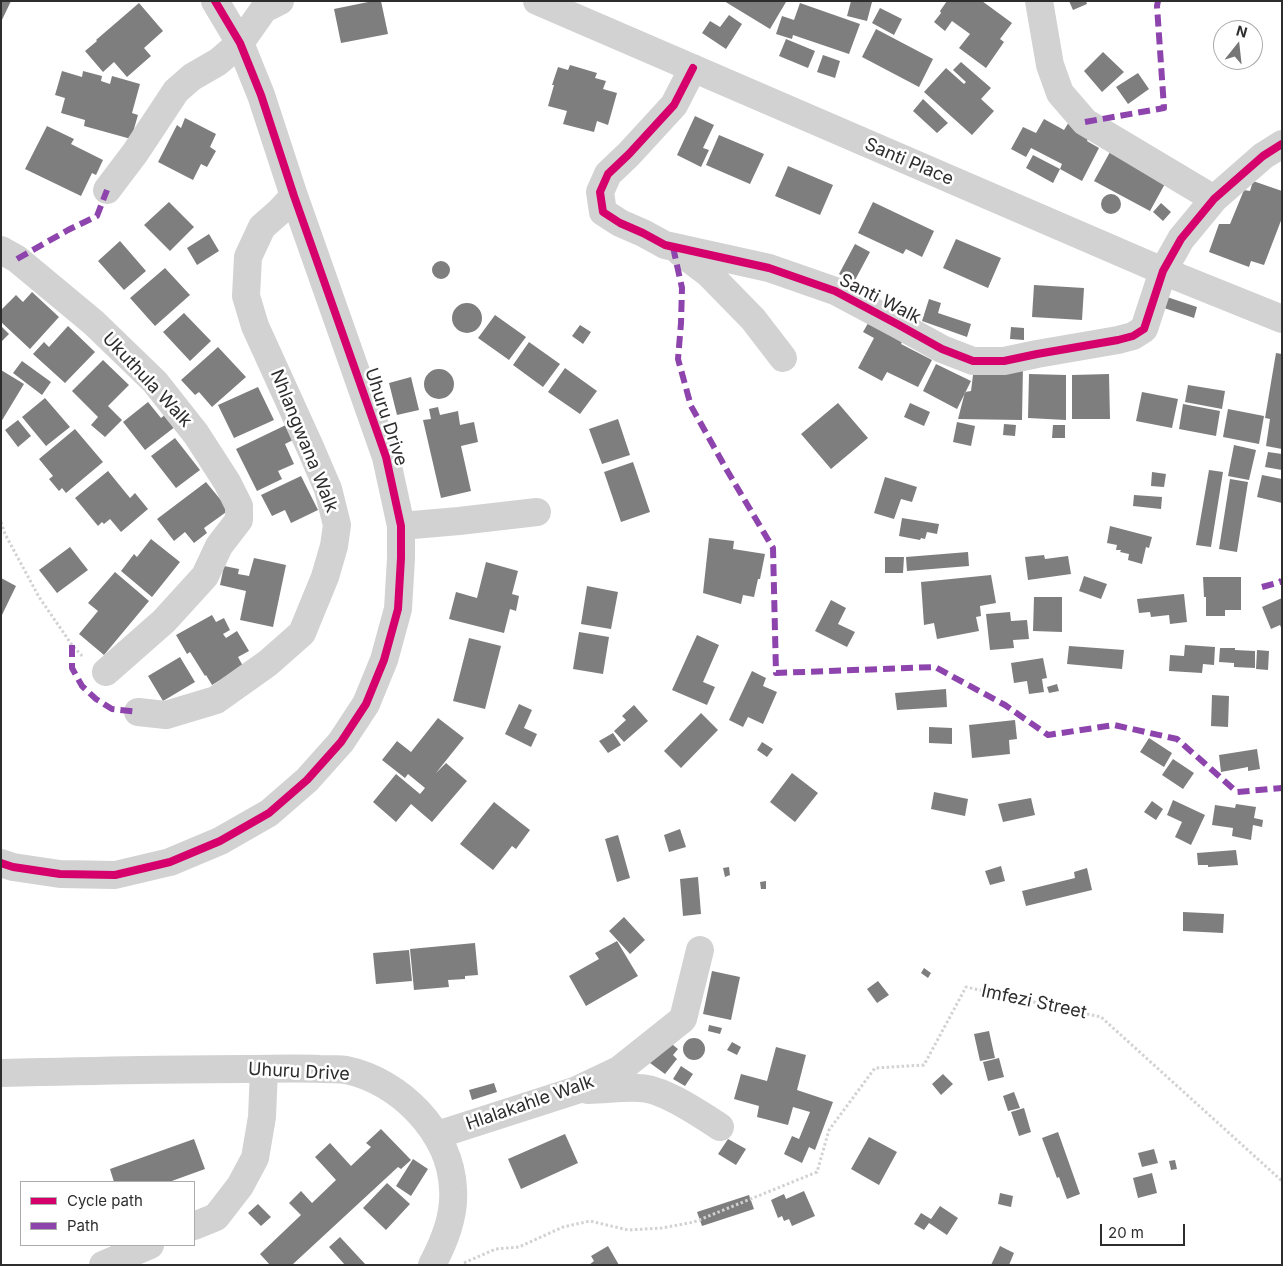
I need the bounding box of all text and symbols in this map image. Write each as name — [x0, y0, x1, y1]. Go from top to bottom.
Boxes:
north arrow — [1213, 20, 1263, 70]
text: N — [1235, 21, 1249, 41]
street label: Santi Place — [861, 134, 957, 190]
street label: Santi Walk — [836, 269, 924, 329]
street label: Ukuthula Walk — [98, 328, 196, 432]
street label: Uhuru Drive — [360, 365, 412, 469]
street label: Nhlangwana Walk — [265, 366, 343, 516]
street label: Imfezi Street — [979, 980, 1089, 1024]
street label: Uhuru Drive — [248, 1059, 350, 1085]
street label: Hlalakahle Walk — [463, 1071, 597, 1135]
legend — [20, 1181, 195, 1246]
text: Cycle path — [67, 1191, 143, 1210]
scale bar — [1103, 1214, 1188, 1246]
text: Path — [67, 1216, 99, 1235]
text: 20 m — [1108, 1223, 1144, 1242]

